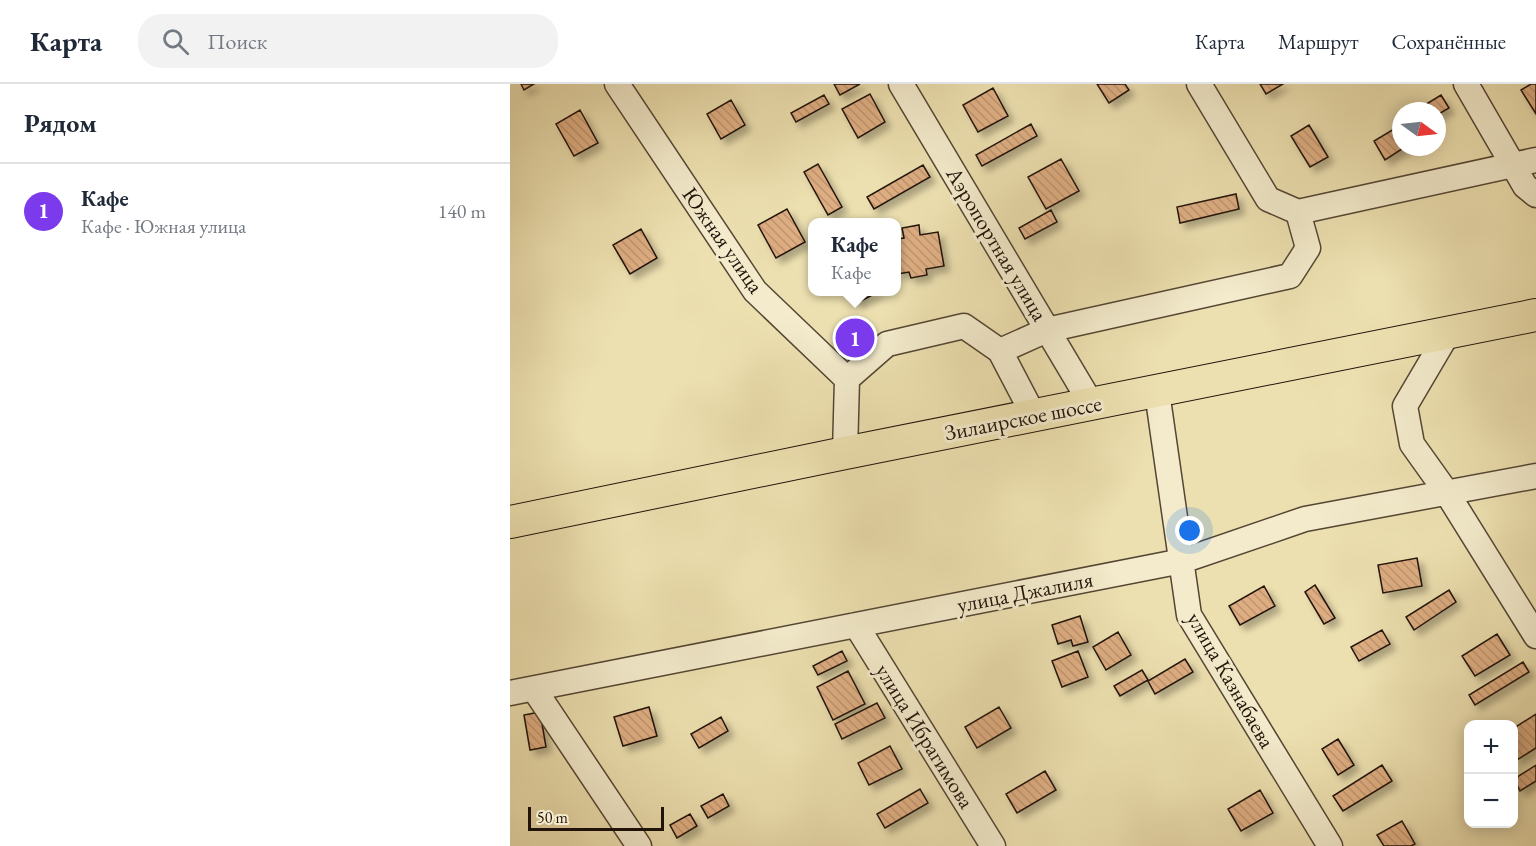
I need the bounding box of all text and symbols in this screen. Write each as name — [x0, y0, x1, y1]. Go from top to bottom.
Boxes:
search box — [138, 14, 558, 68]
text: Карта — [30, 23, 102, 59]
icon: search — [159, 25, 192, 58]
text: Поиск — [207, 27, 267, 56]
text: Карта — [1195, 28, 1245, 55]
text: Маршрут — [1278, 28, 1359, 55]
text: Сохранённые — [1392, 28, 1506, 55]
north arrow — [1392, 102, 1446, 156]
text: Рядом — [24, 106, 97, 140]
street label: Аэропортная улица — [939, 161, 1055, 327]
street label: Южная улица — [676, 181, 771, 299]
text: Кафе — [81, 184, 129, 213]
text: 1 — [38, 198, 49, 224]
text: 140 m — [438, 198, 486, 224]
text: Кафе · Южная улица — [81, 213, 246, 239]
popup — [808, 218, 901, 296]
text: Кафе — [831, 230, 878, 259]
text: Кафе — [831, 259, 871, 285]
pin: 1 — [836, 316, 874, 360]
street label: Зилаирское шоссе — [942, 388, 1104, 447]
your location — [1175, 516, 1204, 545]
street label: улица Джалиля — [955, 565, 1096, 619]
street label: улица Казнабаева — [1180, 607, 1282, 754]
street label: улица Ибрагимова — [869, 658, 981, 814]
map controls — [1464, 720, 1518, 828]
button: + — [1464, 720, 1518, 774]
button: − — [1464, 774, 1518, 828]
scale bar — [528, 804, 664, 832]
text: 50 m — [537, 807, 568, 828]

